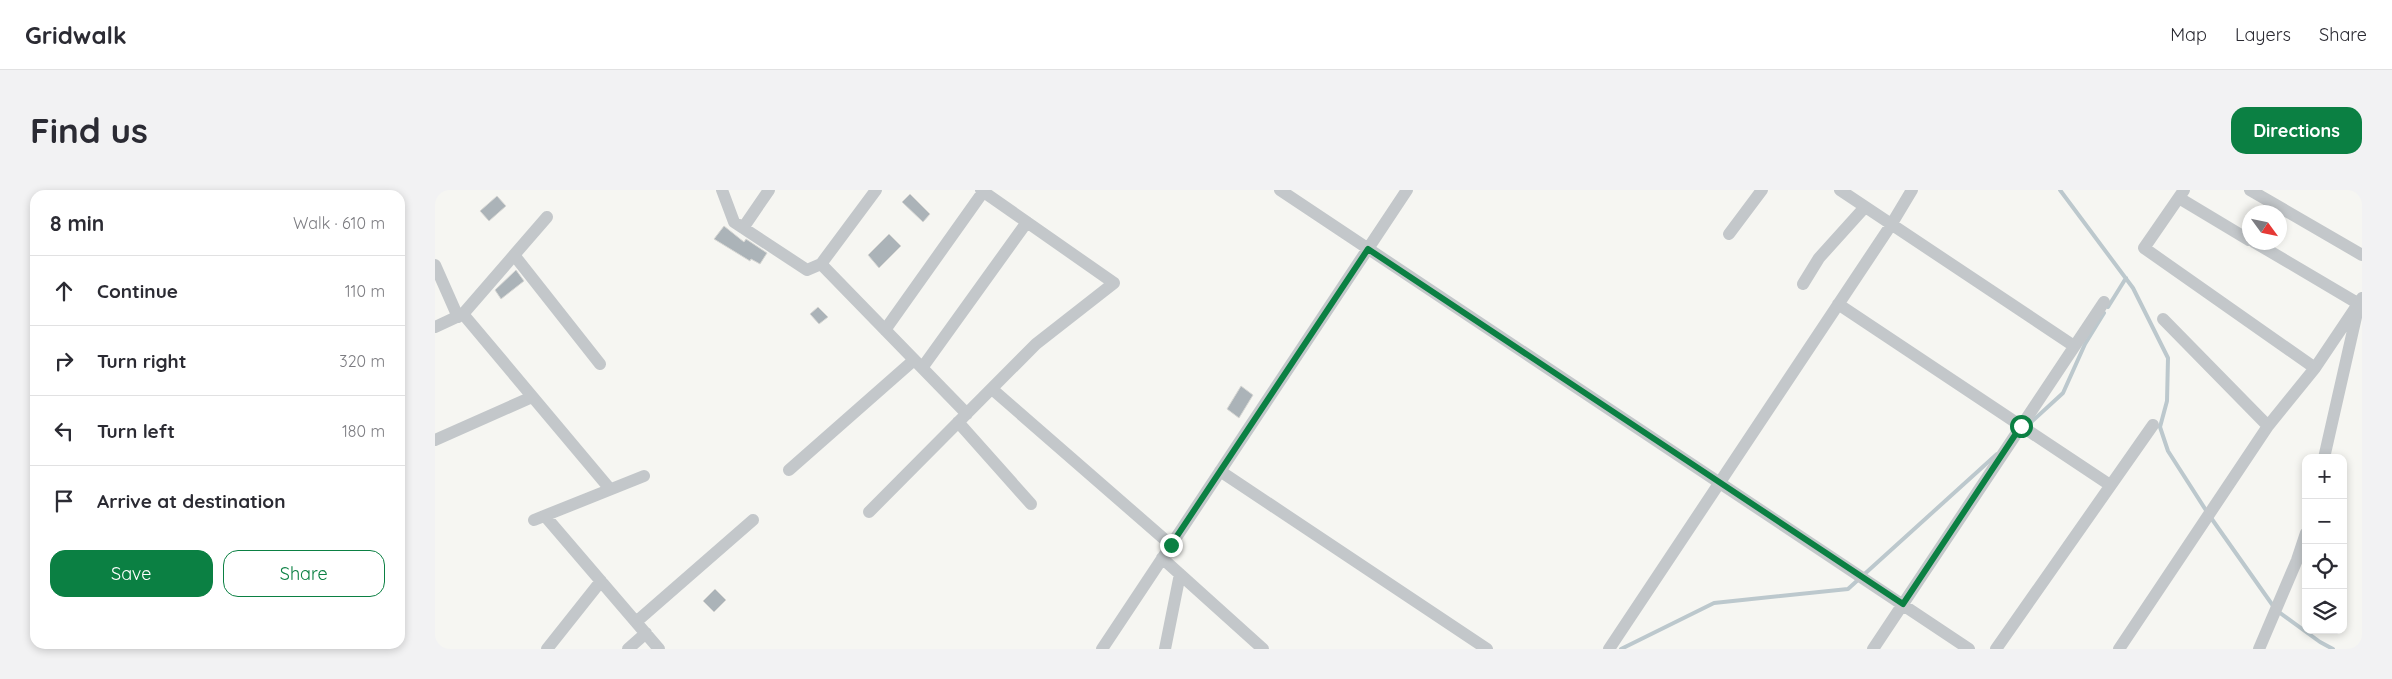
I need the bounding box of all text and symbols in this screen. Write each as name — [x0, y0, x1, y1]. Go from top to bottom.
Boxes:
text: Gridwalk — [25, 20, 127, 50]
text: Map — [2170, 23, 2207, 46]
text: Layers — [2235, 23, 2291, 46]
text: Share — [2319, 23, 2367, 46]
button: Directions — [2231, 107, 2362, 154]
text: Find us — [30, 108, 148, 152]
north arrow — [2242, 205, 2287, 250]
text: 8 min — [50, 210, 104, 236]
text: Walk · 610 m — [293, 213, 385, 233]
icon: ahead — [50, 277, 78, 305]
text: Continue — [97, 279, 178, 303]
text: 110 m — [345, 281, 385, 301]
icon: right — [50, 347, 78, 375]
text: Turn right — [97, 349, 186, 373]
text: 320 m — [339, 351, 385, 371]
route start — [2010, 415, 2033, 438]
icon: left — [50, 417, 78, 445]
text: Turn left — [97, 419, 175, 443]
text: 180 m — [342, 421, 385, 441]
map controls — [2302, 454, 2347, 634]
button: + — [2302, 454, 2347, 499]
icon: arrive — [50, 487, 78, 515]
text: Arrive at destination — [97, 489, 286, 513]
button: − — [2302, 499, 2347, 544]
route end — [1160, 534, 1183, 557]
button: locate — [2302, 544, 2347, 589]
button: Save — [50, 550, 213, 597]
button: Share — [223, 550, 385, 597]
button: layers — [2302, 589, 2347, 634]

